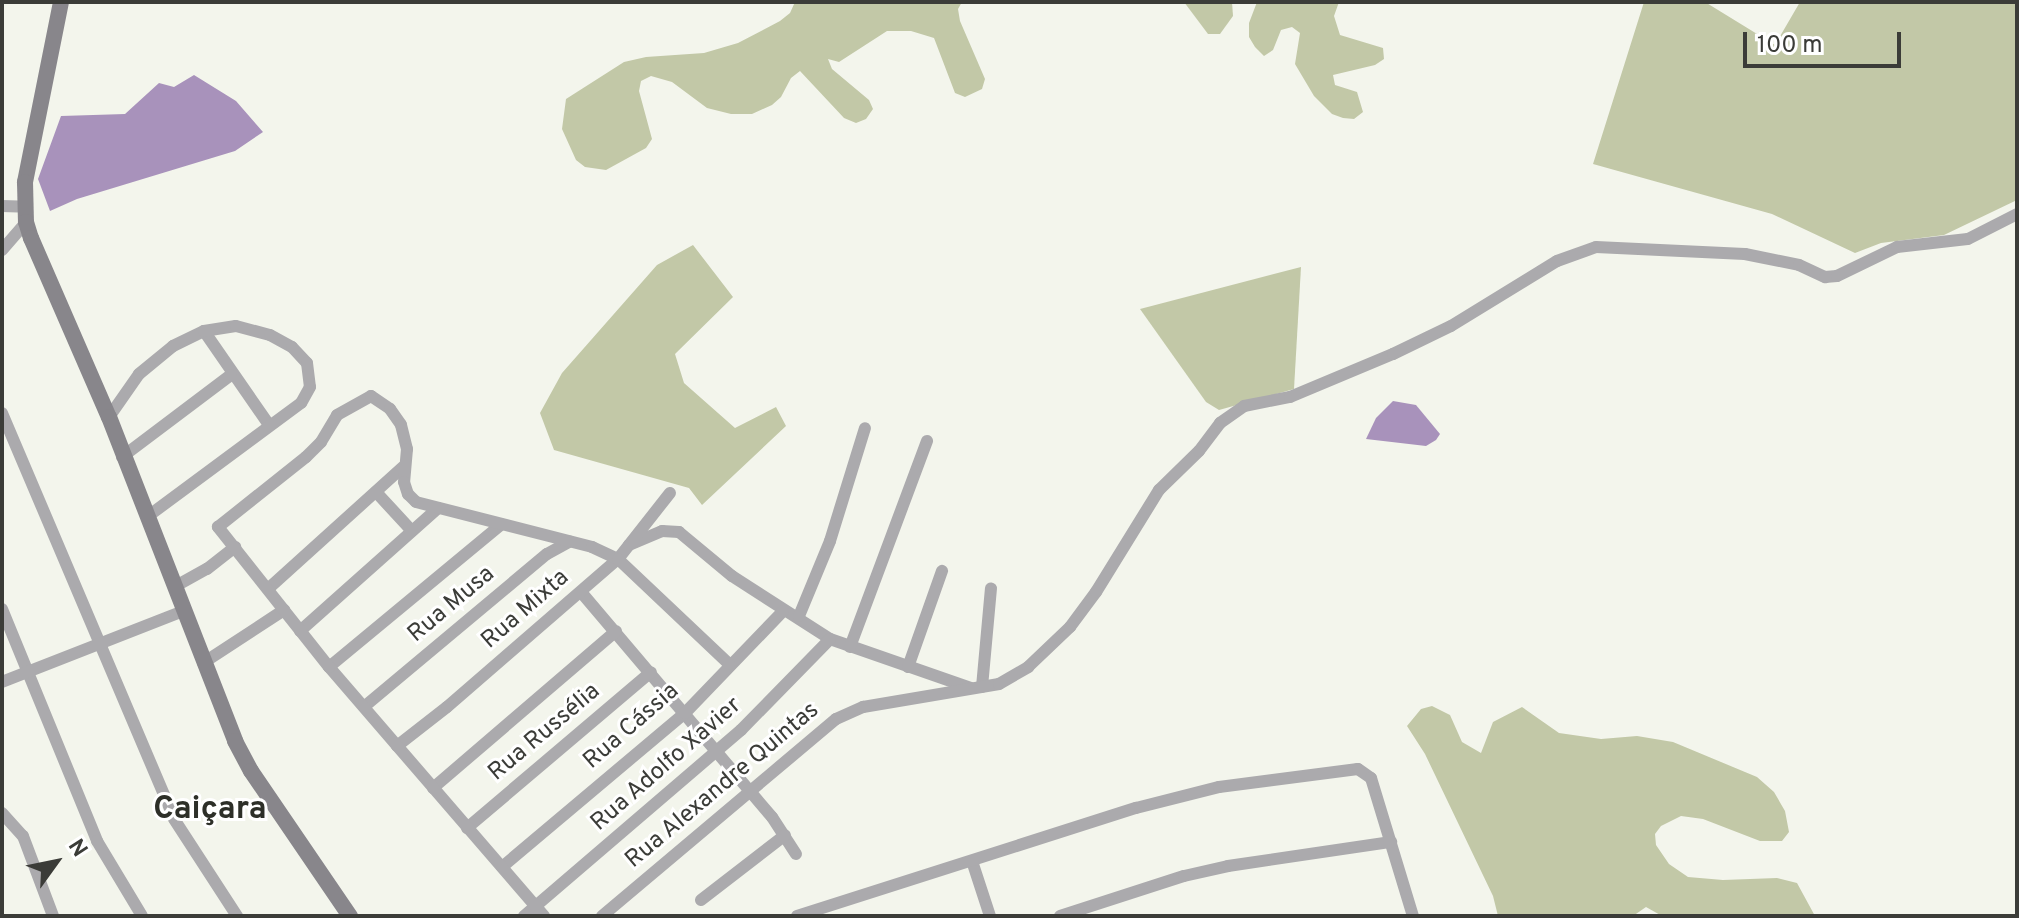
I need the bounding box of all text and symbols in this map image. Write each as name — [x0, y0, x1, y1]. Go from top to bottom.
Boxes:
scale bar — [1747, 16, 1905, 66]
text: 100 m — [1757, 31, 1823, 61]
street label: Rua Musa — [403, 561, 501, 649]
street label: Rua Mixta — [476, 564, 576, 656]
street label: Rua Russélia — [483, 678, 607, 788]
street label: Rua Cássia — [578, 678, 686, 776]
street label: Rua Adolfo Xavier — [586, 692, 748, 838]
street label: Rua Alexandre Quintas — [620, 696, 826, 876]
district label: Caiçara — [153, 791, 267, 829]
north arrow — [16, 822, 96, 902]
text: N — [61, 835, 92, 863]

